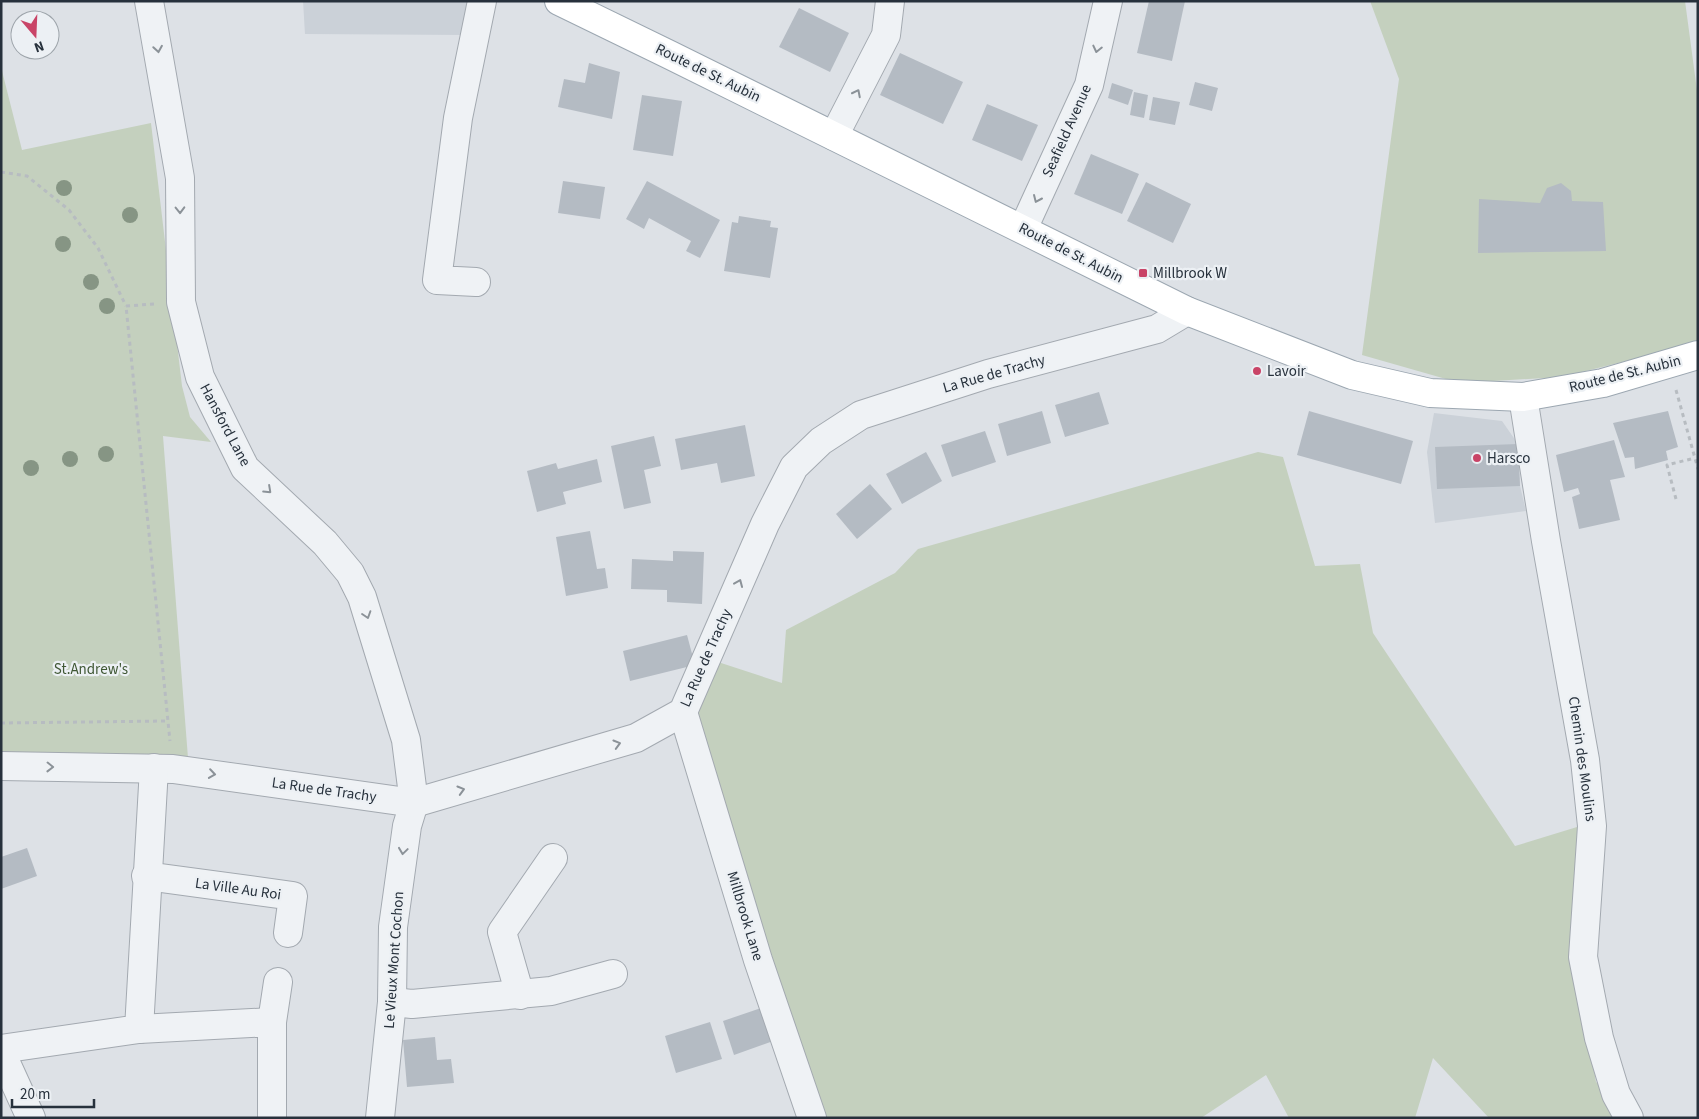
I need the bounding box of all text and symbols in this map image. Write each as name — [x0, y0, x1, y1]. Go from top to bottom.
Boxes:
north arrow — [10, 10, 60, 60]
text: N — [31, 35, 47, 57]
street label: Route de St. Aubin — [652, 38, 764, 108]
one-way arrow — [1092, 44, 1103, 53]
one-way arrow — [153, 45, 163, 54]
street label: Seafield Avenue — [1037, 81, 1097, 181]
one-way arrow — [851, 89, 861, 98]
one-way arrow — [1033, 194, 1043, 203]
one-way arrow — [175, 206, 185, 214]
street label: Route de St. Aubin — [1015, 218, 1127, 288]
place label: Millbrook W — [1153, 263, 1227, 284]
marker: Millbrook W — [1137, 267, 1149, 279]
street label: La Rue de Trachy — [940, 349, 1048, 399]
street label: Route de St. Aubin — [1567, 350, 1683, 398]
place label: Lavoir — [1267, 361, 1307, 382]
marker: Lavoir — [1251, 365, 1263, 377]
street label: Hansford Lane — [194, 380, 256, 470]
place label: Harsco — [1487, 448, 1530, 469]
marker: Harsco — [1471, 452, 1483, 464]
one-way arrow — [263, 484, 272, 493]
one-way arrow — [732, 579, 743, 588]
street label: La Rue de Trachy — [675, 606, 737, 710]
one-way arrow — [362, 610, 372, 618]
park label: St.Andrew's — [54, 659, 128, 680]
street label: Chemin des Moulins — [1563, 695, 1601, 823]
one-way arrow — [612, 739, 621, 750]
one-way arrow — [46, 762, 54, 772]
one-way arrow — [208, 769, 216, 779]
street label: La Rue de Trachy — [270, 772, 378, 808]
one-way arrow — [456, 785, 464, 795]
one-way arrow — [398, 847, 409, 855]
street label: Millbrook Lane — [721, 869, 769, 963]
street label: La Ville Au Roi — [194, 873, 282, 905]
street label: Le Vieux Mont Cochon — [379, 891, 409, 1029]
scale bar — [12, 1076, 95, 1108]
text: 20 m — [20, 1084, 50, 1105]

